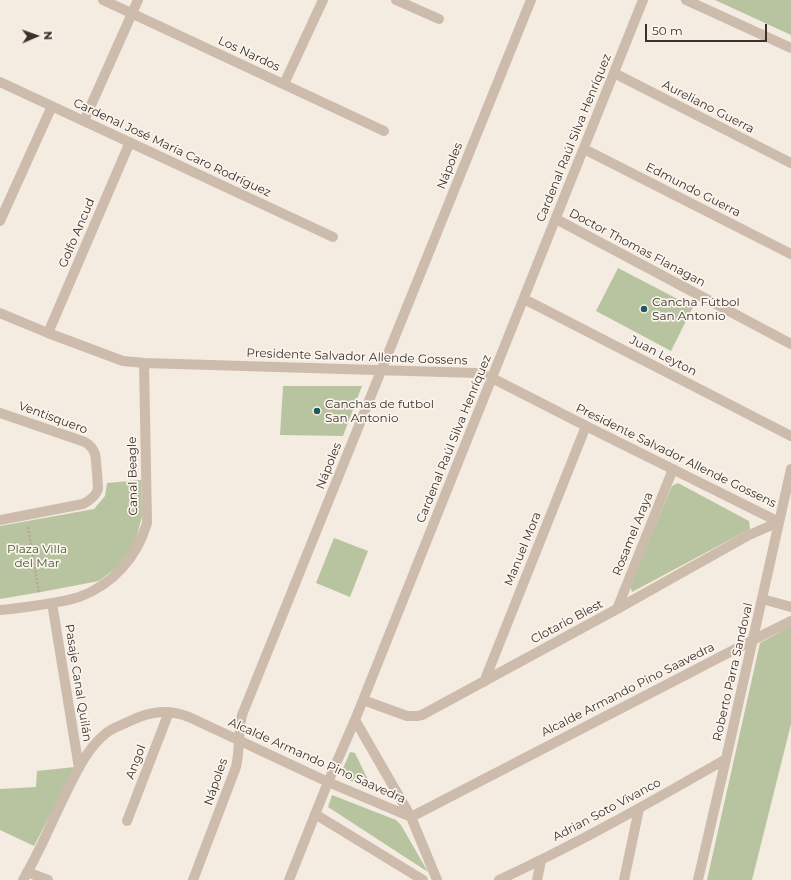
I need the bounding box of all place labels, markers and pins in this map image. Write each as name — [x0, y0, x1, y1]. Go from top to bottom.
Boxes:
place label: Cancha Fútbol San Antonio — [652, 295, 740, 323]
marker: Cancha Fútbol San Antonio — [639, 304, 649, 314]
place label: Canchas de futbol San Antonio — [325, 397, 434, 425]
marker: Canchas de futbol San Antonio — [312, 406, 322, 416]

